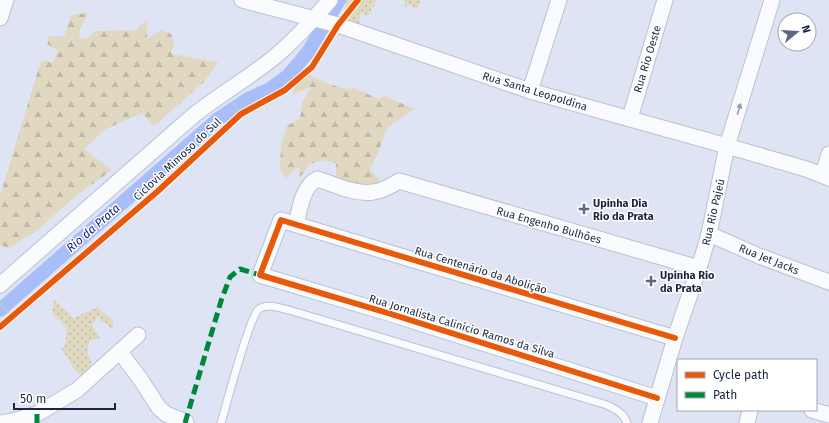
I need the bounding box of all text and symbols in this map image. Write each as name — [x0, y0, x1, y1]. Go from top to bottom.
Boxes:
north arrow — [777, 12, 817, 52]
street label: Rua Rio Oeste — [631, 24, 664, 94]
text: N — [799, 24, 813, 35]
street label: Rua Santa Leopoldina — [481, 69, 589, 114]
one-way arrow — [736, 103, 742, 115]
street label: Ciclovia Mimoso do Sul — [131, 115, 224, 203]
street label: Rua Rio Pajeú — [699, 177, 727, 247]
place label: Upinha Dia Rio da Prata — [593, 197, 654, 223]
water label: Rio da Prata — [63, 201, 123, 255]
marker: Upinha Dia Rio da Prata — [578, 203, 590, 215]
street label: Rua Engenho Bulhões — [495, 204, 603, 247]
street label: Rua Jet Jacks — [737, 242, 801, 277]
street label: Rua Centenário da Abolição — [413, 244, 549, 297]
place label: Upinha Rio da Prata — [660, 269, 715, 295]
marker: Upinha Rio da Prata — [645, 275, 657, 287]
street label: Rua Jornalista Calinício Ramos da Silva — [367, 292, 556, 361]
legend — [677, 359, 817, 411]
text: Cycle path — [713, 368, 769, 382]
scale bar — [14, 385, 115, 411]
text: Path — [713, 388, 737, 402]
text: 50 m — [20, 392, 46, 406]

